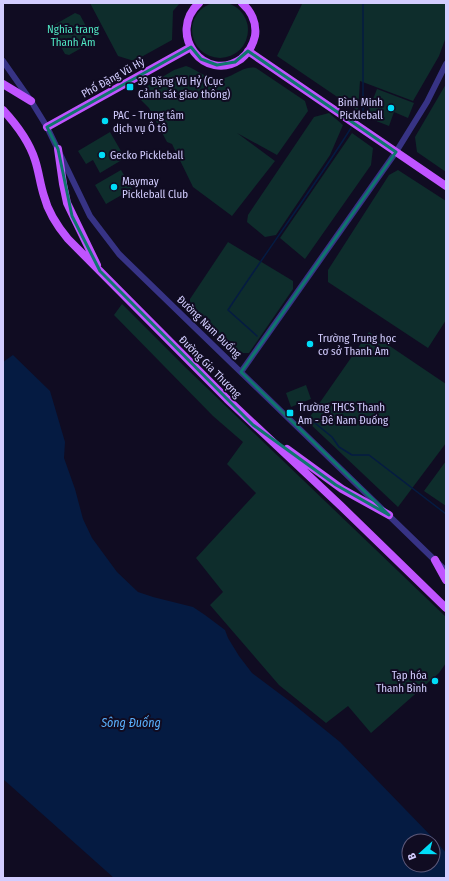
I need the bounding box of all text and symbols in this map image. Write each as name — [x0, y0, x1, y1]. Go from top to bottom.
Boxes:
park label: Nghĩa trang Thanh Am — [47, 23, 100, 49]
street label: Phố Đặng Vũ Hỷ — [79, 55, 147, 101]
place label: 39 Đặng Vũ Hỷ (Cục Cảnh sát giao thông) — [138, 75, 230, 101]
marker: 39 Đặng Vũ Hỷ (Cục Cảnh sát giao thông) — [125, 82, 135, 92]
place label: Bình Minh Pickleball — [338, 96, 383, 122]
marker: Bình Minh Pickleball — [386, 103, 396, 113]
place label: PAC - Trung tâm dịch vụ Ô tô — [113, 109, 184, 135]
marker: PAC - Trung tâm dịch vụ Ô tô — [100, 116, 110, 126]
place label: Gecko Pickleball — [110, 149, 183, 162]
marker: Gecko Pickleball — [97, 150, 107, 160]
place label: Maymay Pickleball Club — [122, 175, 188, 201]
marker: Maymay Pickleball Club — [109, 182, 119, 192]
street label: Đường Nam Đuống — [174, 293, 244, 361]
place label: Trường Trung học cơ sở Thanh Am — [318, 332, 396, 358]
street label: Đường Gia Thượng — [176, 333, 244, 401]
marker: Trường Trung học cơ sở Thanh Am — [305, 339, 315, 349]
place label: Trường THCS Thanh Am - Đê Nam Đuống — [298, 401, 389, 427]
marker: Trường THCS Thanh Am - Đê Nam Đuống — [285, 408, 295, 418]
place label: Tạp hóa Thanh Bình — [376, 669, 427, 695]
marker: Tạp hóa Thanh Bình — [430, 676, 440, 686]
water label: Sông Đuống — [100, 715, 161, 730]
north arrow — [401, 833, 441, 873]
text: B — [405, 851, 419, 862]

